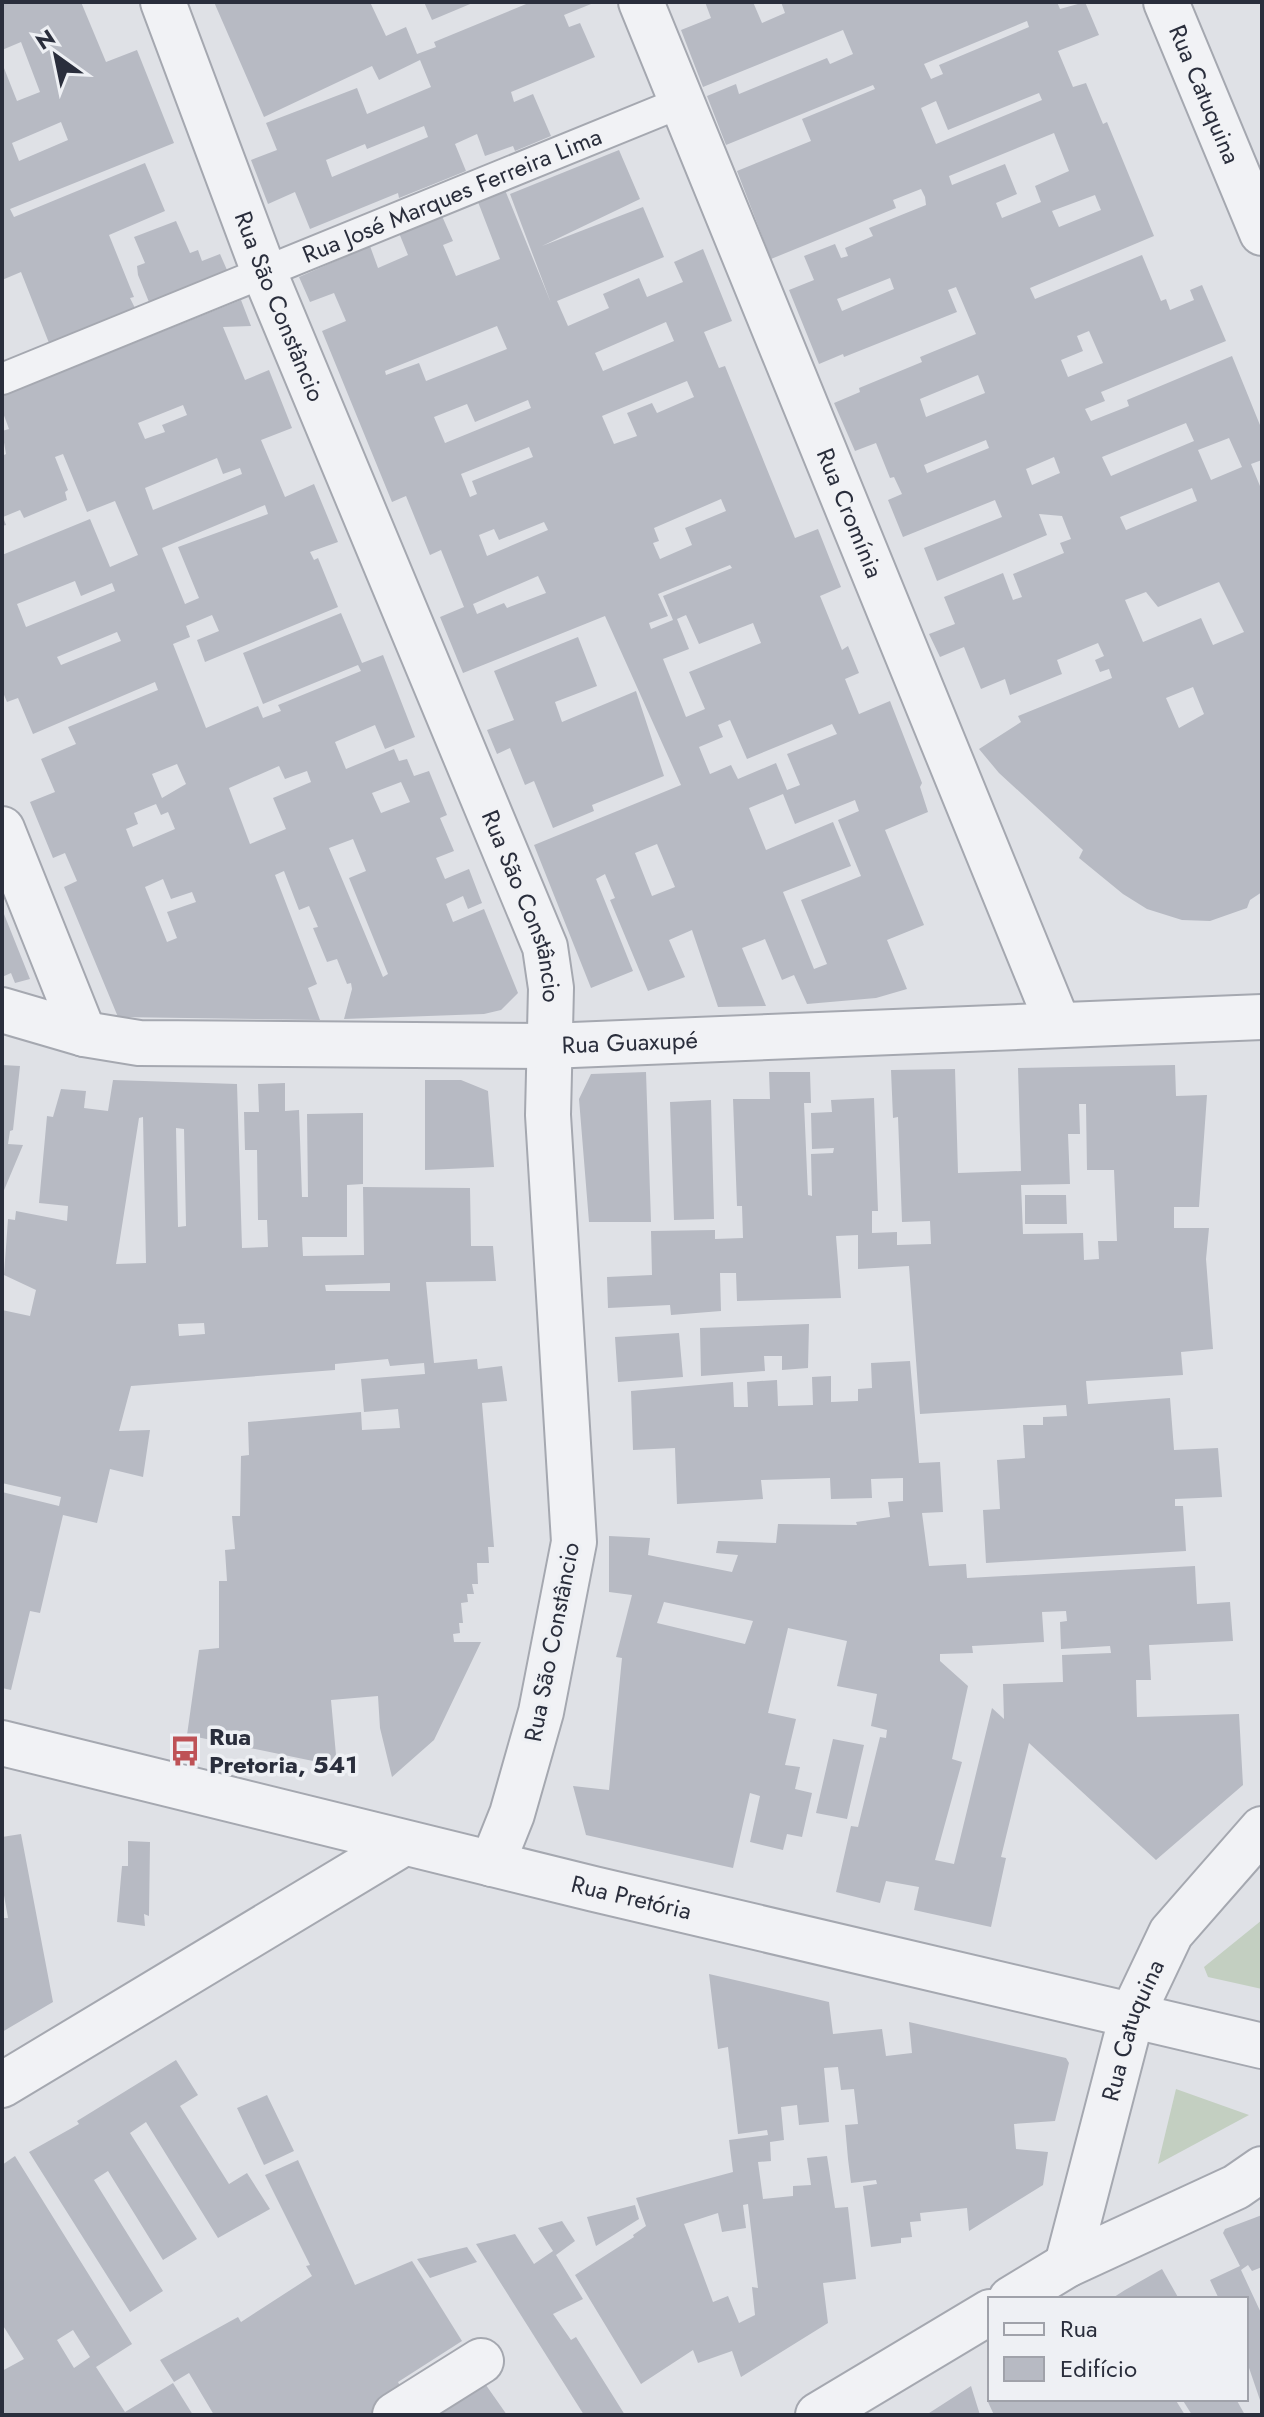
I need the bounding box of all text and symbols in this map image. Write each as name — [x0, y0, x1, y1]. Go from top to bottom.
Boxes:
north arrow — [16, 16, 96, 96]
street label: Rua Catuquina — [1160, 19, 1249, 169]
text: N — [29, 21, 61, 57]
street label: Rua José Marques Ferreira Lima — [297, 119, 607, 272]
street label: Rua São Constâncio — [226, 206, 334, 407]
street label: Rua Cromínia — [808, 443, 892, 583]
street label: Rua São Constâncio — [473, 805, 569, 1003]
street label: Rua Guaxupé — [561, 1022, 698, 1062]
street label: Rua São Constâncio — [515, 1539, 588, 1745]
place label: Rua Pretoria, 541 — [209, 1719, 357, 1782]
bus stop icon: Rua Pretoria, 541 — [168, 1734, 202, 1768]
street label: Rua Pretória — [568, 1866, 695, 1928]
street label: Rua Catuquina — [1092, 1953, 1173, 2105]
legend — [988, 2297, 1248, 2401]
text: Rua — [1060, 2311, 1098, 2346]
text: Edifício — [1060, 2351, 1137, 2386]

